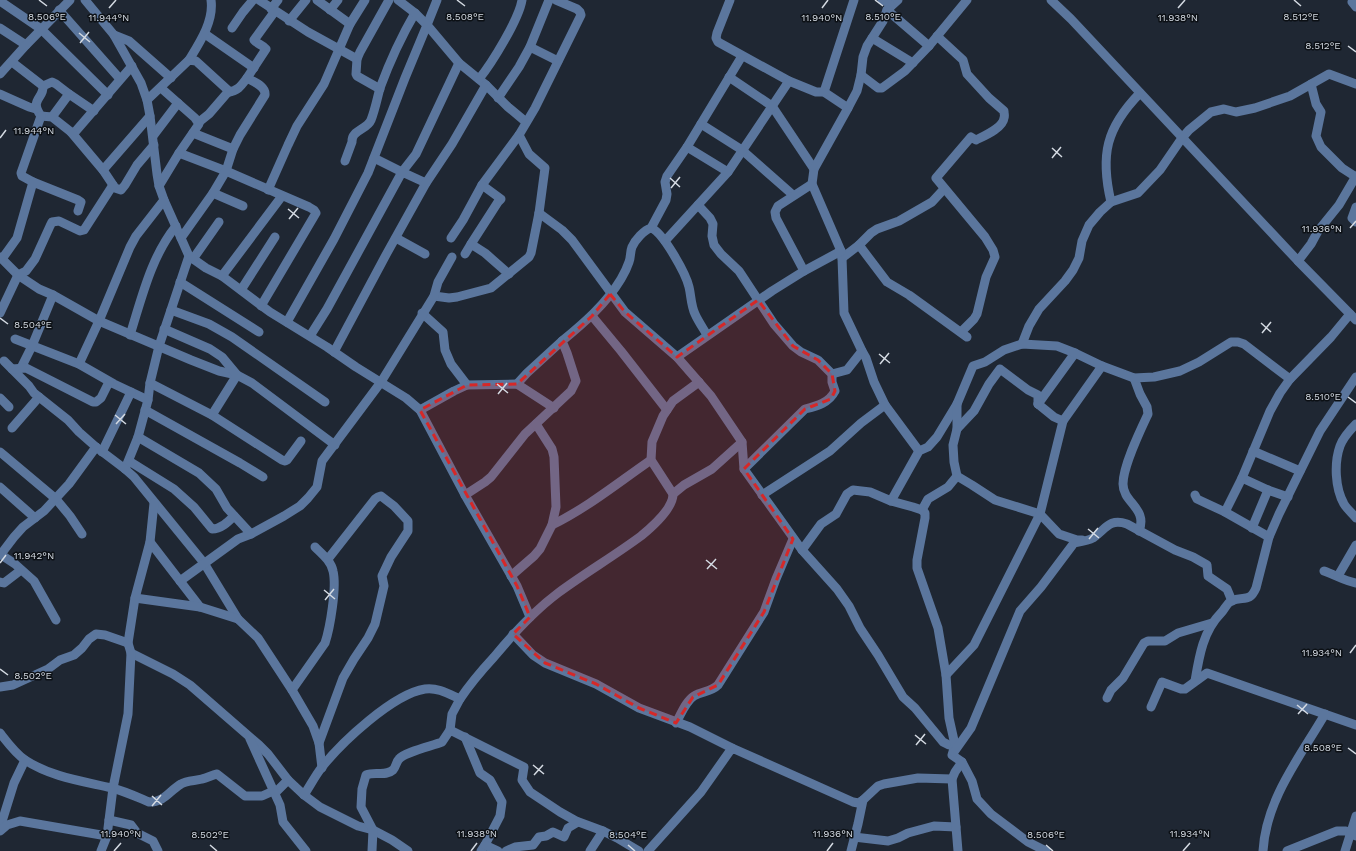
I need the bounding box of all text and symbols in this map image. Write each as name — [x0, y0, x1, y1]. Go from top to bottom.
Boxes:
text: 8.506°E — [28, 11, 66, 22]
text: 8.508°E — [446, 11, 484, 22]
text: 8.510°E — [865, 11, 901, 22]
text: 8.512°E — [1283, 11, 1319, 22]
text: 11.944°N — [89, 12, 129, 23]
text: 11.940°N — [802, 12, 842, 23]
text: 11.938°N — [1158, 12, 1198, 23]
text: 8.512°E — [1305, 40, 1341, 51]
text: 11.944°N — [14, 125, 54, 136]
text: 11.936°N — [1302, 223, 1342, 234]
text: 8.504°E — [14, 319, 52, 330]
text: 8.510°E — [1305, 391, 1341, 402]
text: 11.942°N — [14, 550, 54, 561]
text: 11.934°N — [1302, 647, 1342, 658]
text: 8.502°E — [14, 670, 52, 681]
text: 8.508°E — [1304, 742, 1342, 753]
text: 11.940°N — [101, 828, 141, 839]
text: 11.938°N — [457, 828, 497, 839]
text: 11.936°N — [813, 828, 853, 839]
text: 11.934°N — [1170, 828, 1210, 839]
text: 8.502°E — [191, 829, 229, 840]
text: 8.504°E — [609, 829, 647, 840]
text: 8.506°E — [1027, 829, 1065, 840]

